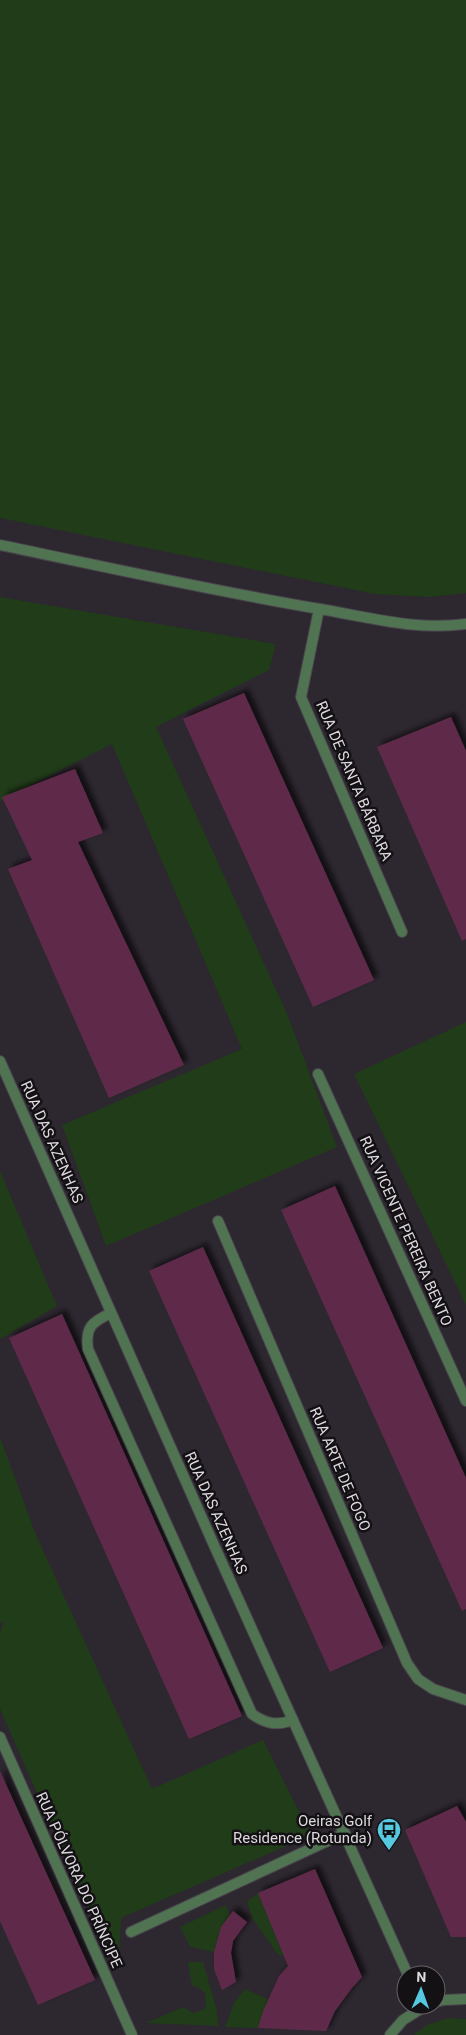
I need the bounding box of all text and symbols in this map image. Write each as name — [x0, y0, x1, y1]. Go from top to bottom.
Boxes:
street label: RUA DE SANTA BÁRBARA — [312, 698, 396, 864]
street label: RUA DAS AZENHAS — [17, 1078, 87, 1206]
street label: RUA VICENTE PEREIRA BENTO — [356, 1133, 456, 1329]
street label: RUA ARTE DE FOGO — [306, 1404, 374, 1534]
street label: RUA DAS AZENHAS — [181, 1449, 251, 1577]
street label: RUA PÓLVORA DO PRÍNCIPE — [32, 1789, 126, 1971]
place label: Oeiras Golf Residence (Rotunda) — [233, 1812, 373, 1847]
bus stop icon: Oeiras Golf Residence (Rotunda) — [376, 1817, 402, 1851]
north arrow — [396, 1965, 446, 2015]
text: N — [416, 1969, 427, 1985]

